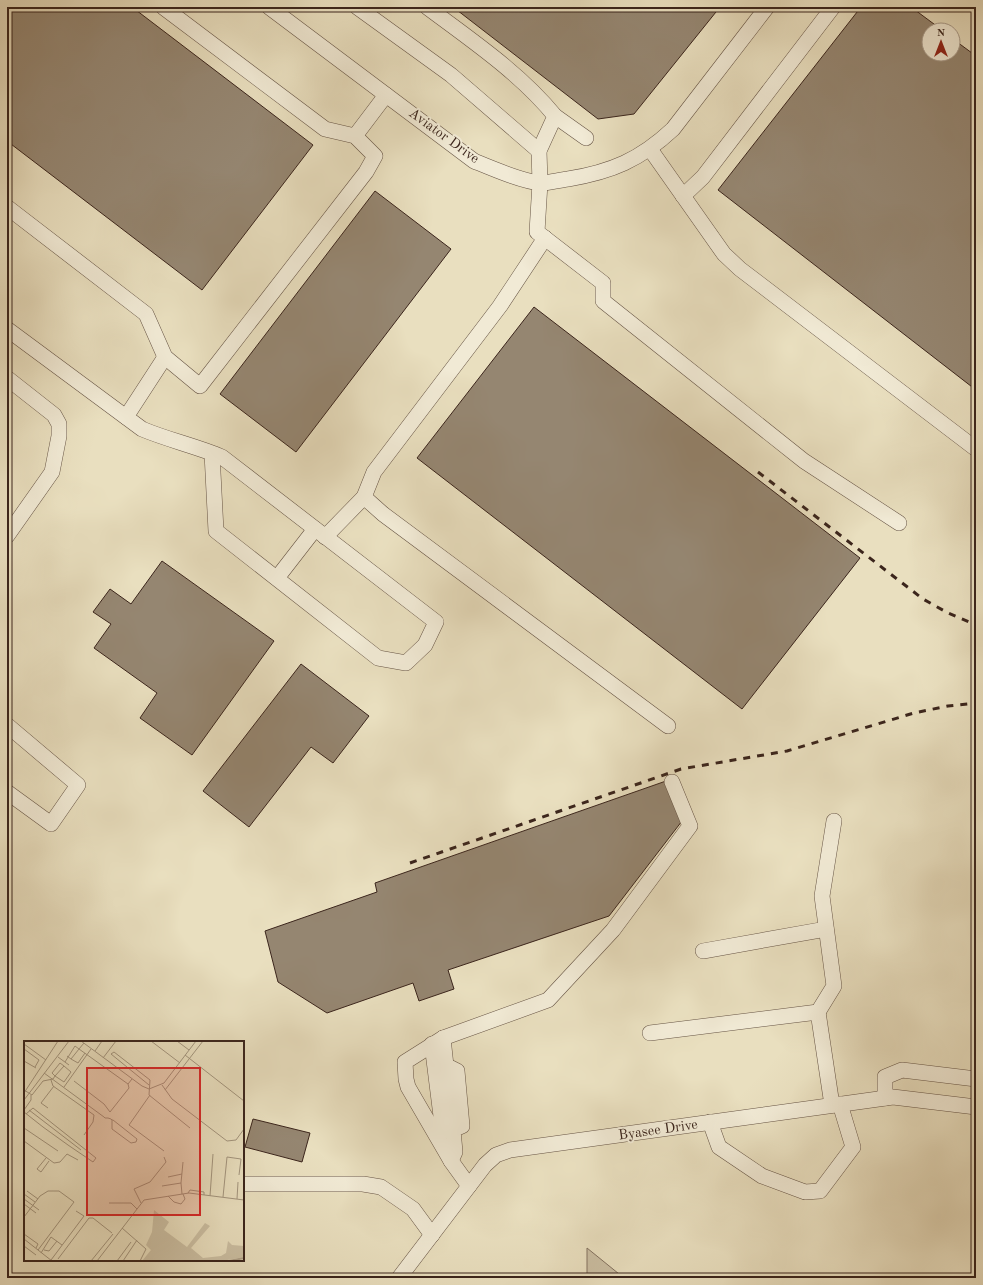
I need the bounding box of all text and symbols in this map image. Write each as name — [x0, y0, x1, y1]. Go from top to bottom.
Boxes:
north arrow — [921, 22, 961, 62]
text: N — [937, 28, 946, 39]
street label: Aviator Drive — [406, 106, 482, 166]
inset map — [24, 1041, 244, 1261]
street label: Byasee Drive — [617, 1117, 699, 1143]

